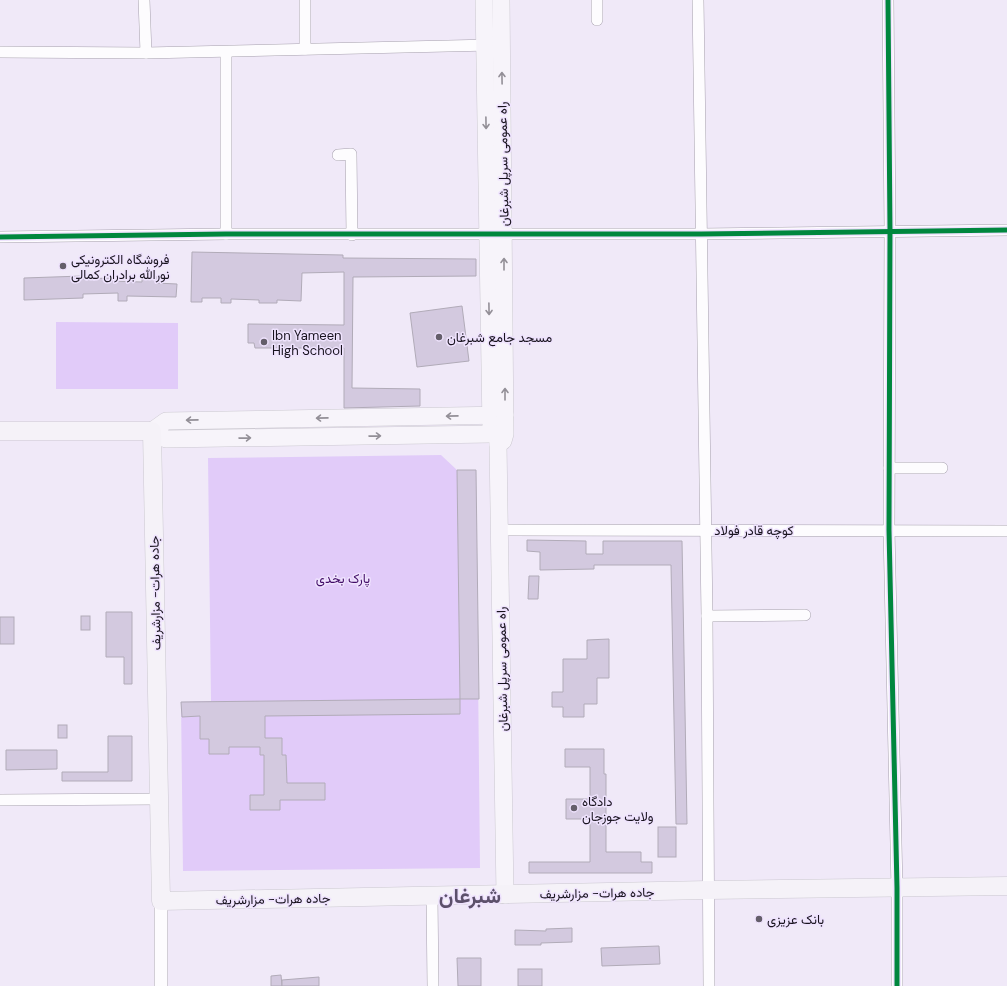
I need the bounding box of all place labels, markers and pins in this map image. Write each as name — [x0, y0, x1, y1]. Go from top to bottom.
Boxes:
place label: فروشگاه الکترونیکی نورالله برادران کمالی — [71, 251, 170, 283]
marker: فروشگاه الکترونیکی نورالله برادران کمالی — [58, 261, 68, 271]
place label: Ibn Yameen High School — [272, 327, 343, 359]
place label: مسجد جامع شبرغان — [447, 329, 552, 347]
marker: مسجد جامع شبرغان — [434, 332, 444, 342]
marker: Ibn Yameen High School — [259, 337, 269, 347]
place label: دادگاه ولایت جوزجان — [582, 793, 654, 825]
marker: دادگاه ولایت جوزجان — [569, 803, 579, 813]
place label: بانک عزیزی — [767, 911, 824, 928]
marker: بانک عزیزی — [754, 914, 764, 924]

